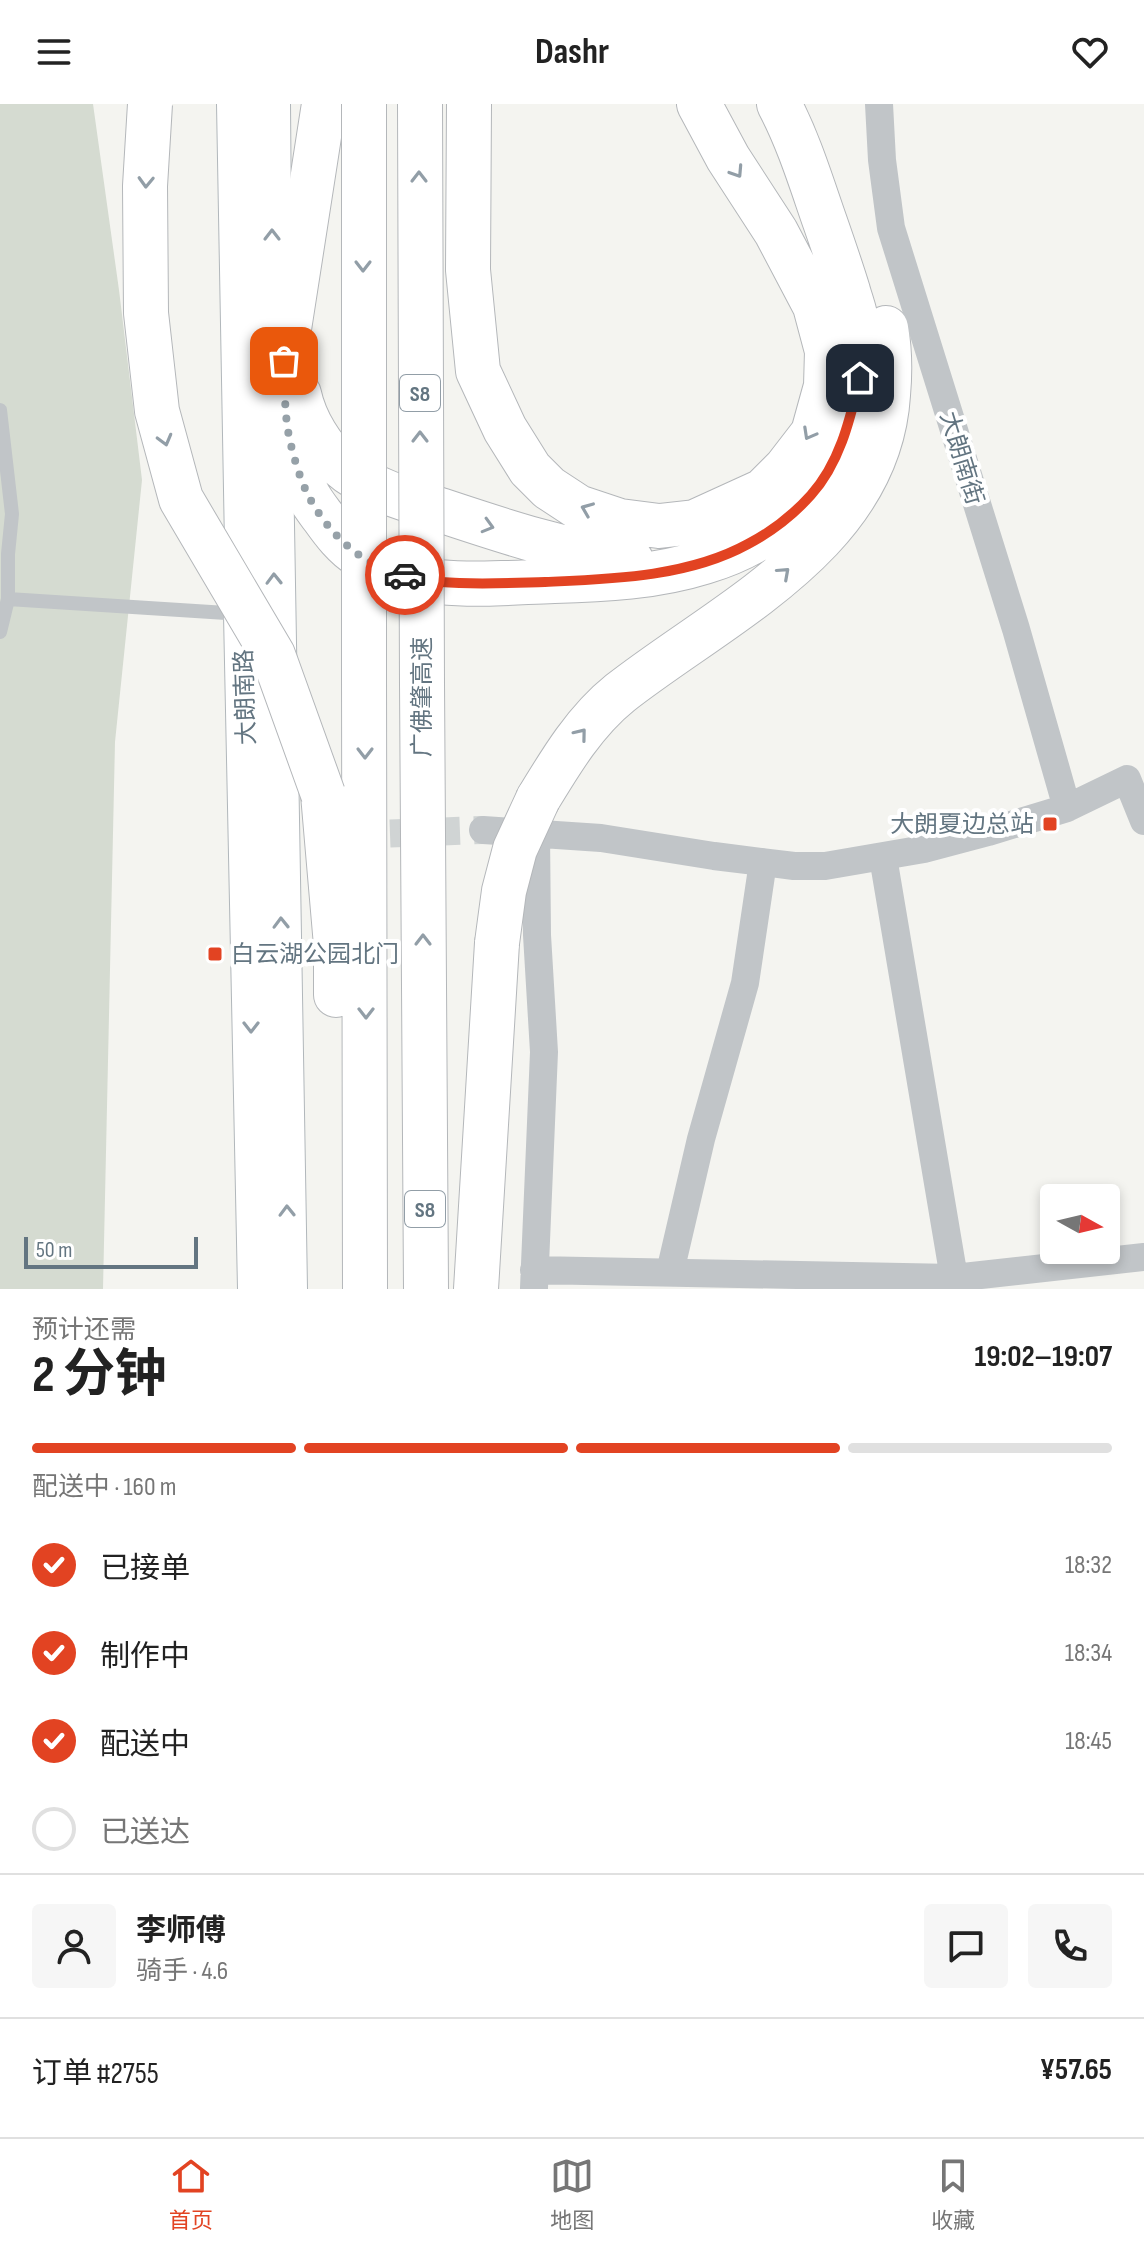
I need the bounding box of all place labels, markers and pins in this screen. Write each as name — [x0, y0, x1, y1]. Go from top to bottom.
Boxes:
pin — [250, 327, 318, 395]
pin — [826, 344, 894, 412]
place label: 大朗夏边总站 — [890, 810, 1034, 839]
marker: 大朗夏边总站 — [1041, 815, 1059, 833]
place label: 白云湖公园北门 — [231, 940, 399, 969]
marker: 白云湖公园北门 — [206, 945, 224, 963]

